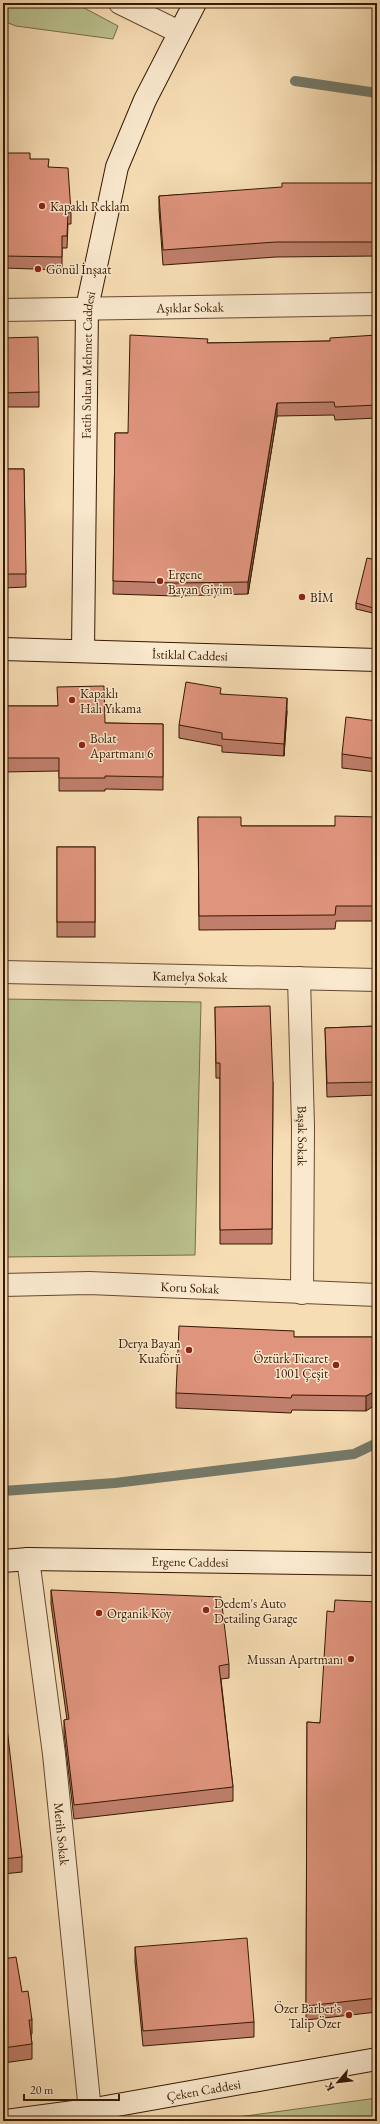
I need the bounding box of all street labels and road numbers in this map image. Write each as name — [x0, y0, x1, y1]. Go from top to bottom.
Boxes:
street label: Fatih Sultan Mehmet Caddesi — [77, 290, 99, 439]
street label: Aşıklar Sokak — [155, 298, 225, 317]
street label: İstiklal Caddesi — [152, 645, 228, 665]
street label: Kamelya Sokak — [152, 967, 229, 986]
street label: Başak Sokak — [293, 1105, 311, 1167]
street label: Koru Sokak — [160, 1278, 220, 1297]
street label: Ergene Caddesi — [151, 1553, 229, 1571]
street label: Merih Sokak — [50, 1802, 73, 1867]
street label: Çeken Caddesi — [165, 2075, 242, 2105]

